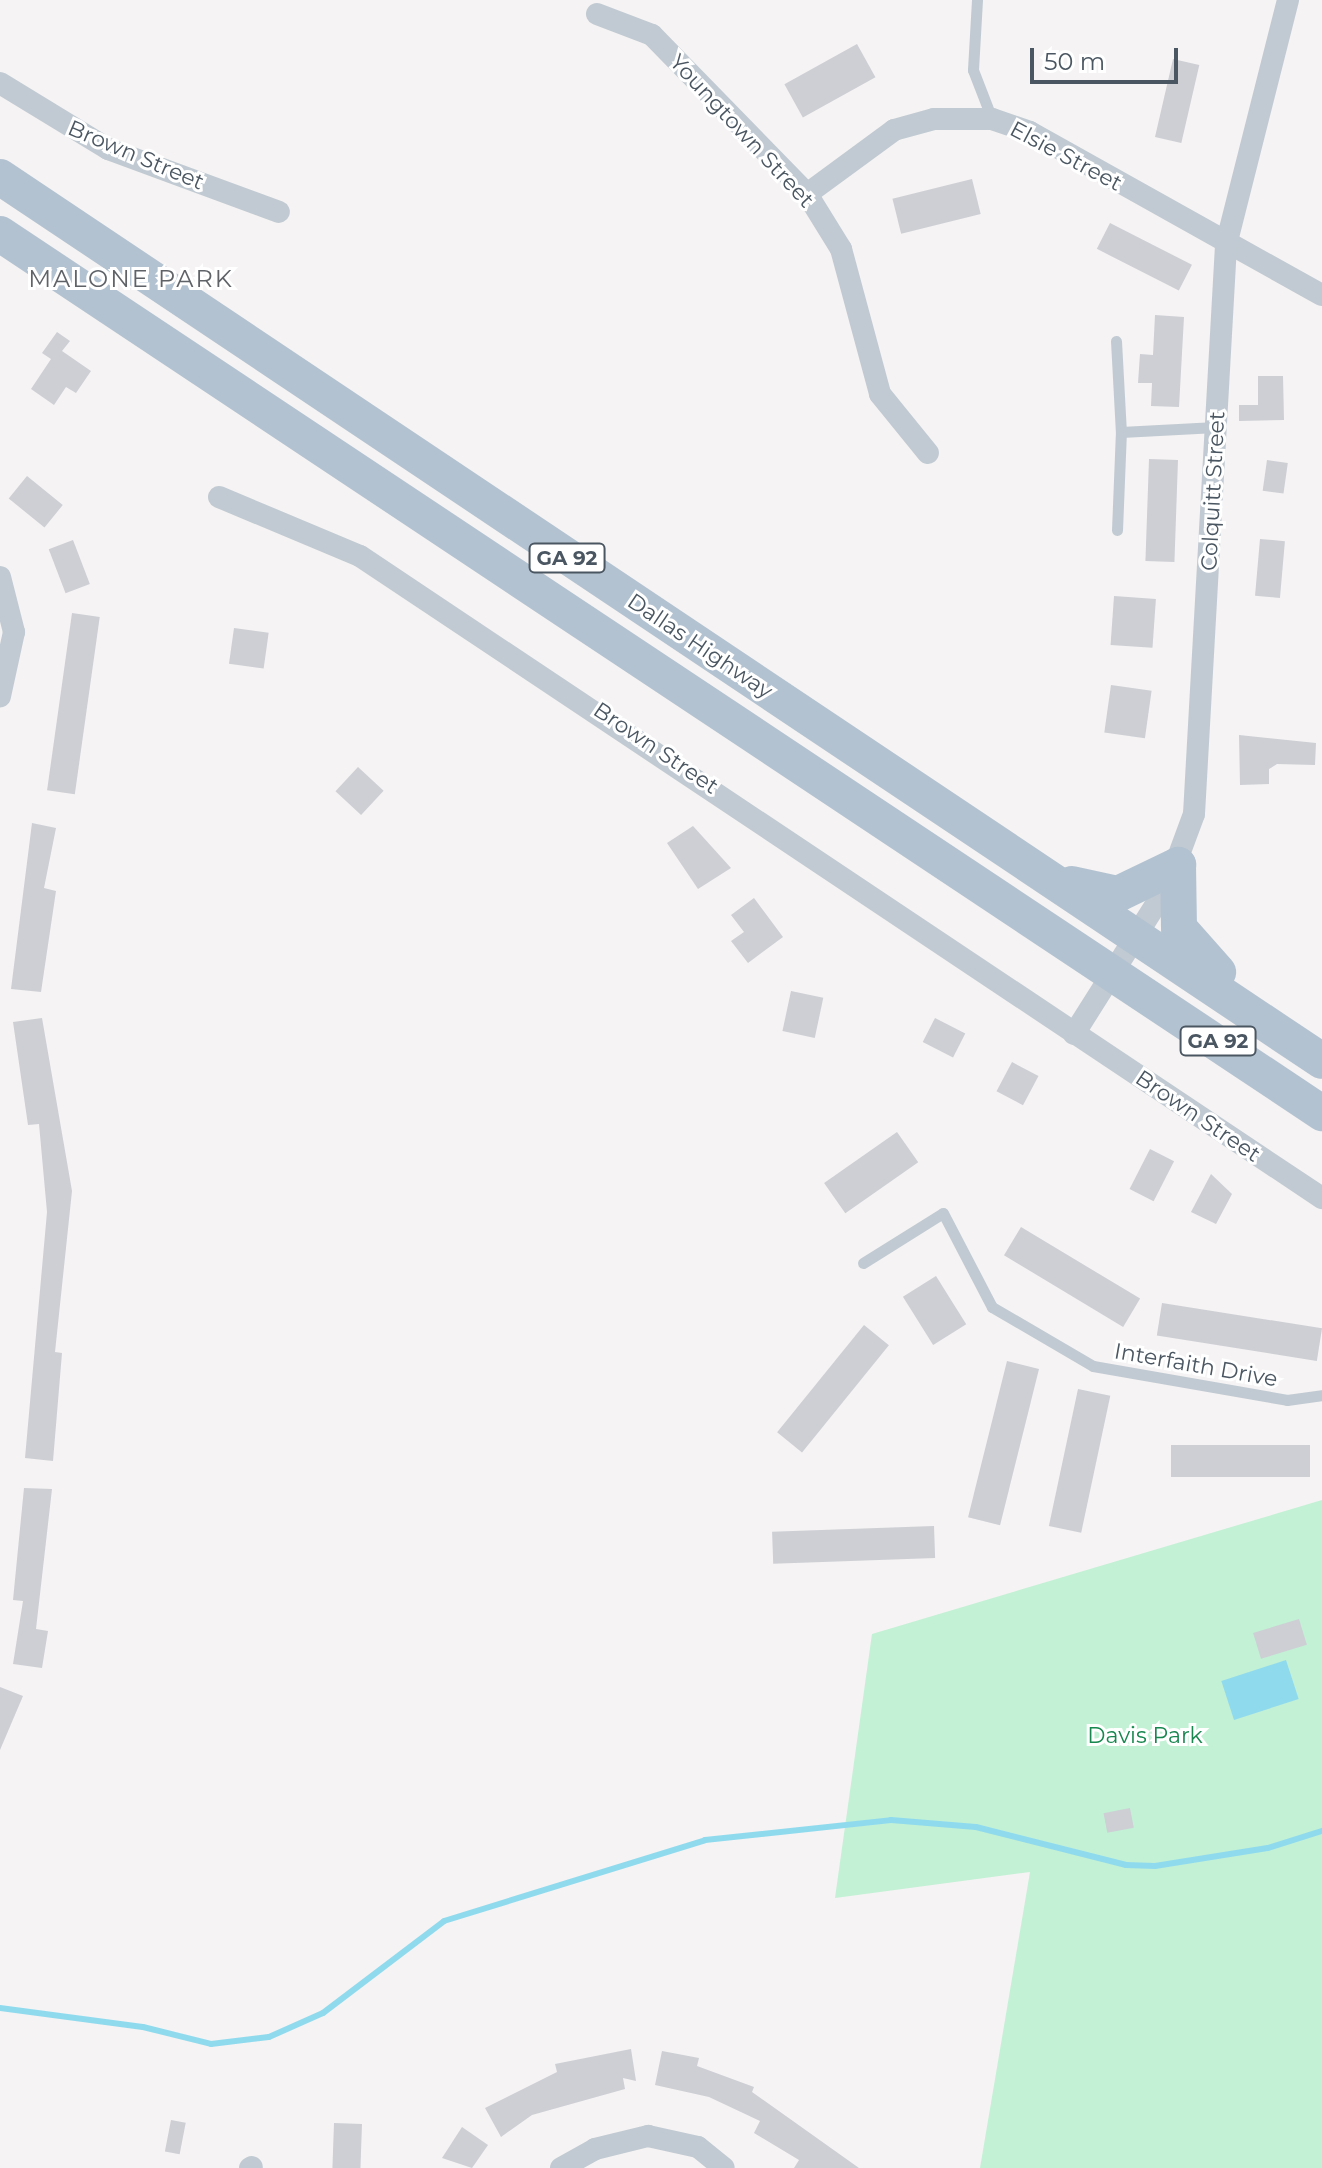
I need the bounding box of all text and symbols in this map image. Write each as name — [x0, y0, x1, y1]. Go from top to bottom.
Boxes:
scale bar — [1034, 32, 1182, 82]
text: 50 m — [1044, 47, 1105, 76]
street label: Youngtown Street — [664, 49, 820, 213]
street label: Brown Street — [64, 115, 208, 195]
street label: Elsie Street — [1006, 116, 1126, 196]
district label: MALONE PARK — [28, 265, 234, 293]
street label: Colquitt Street — [1196, 410, 1230, 572]
road number: GA 92 — [527, 542, 607, 574]
street label: Dallas Highway — [622, 588, 778, 704]
street label: Brown Street — [588, 696, 724, 800]
road number: GA 92 — [1178, 1025, 1258, 1057]
street label: Brown Street — [1130, 1064, 1266, 1168]
street label: Interfaith Drive — [1112, 1338, 1280, 1392]
park label: Davis Park — [1087, 1723, 1203, 1749]

